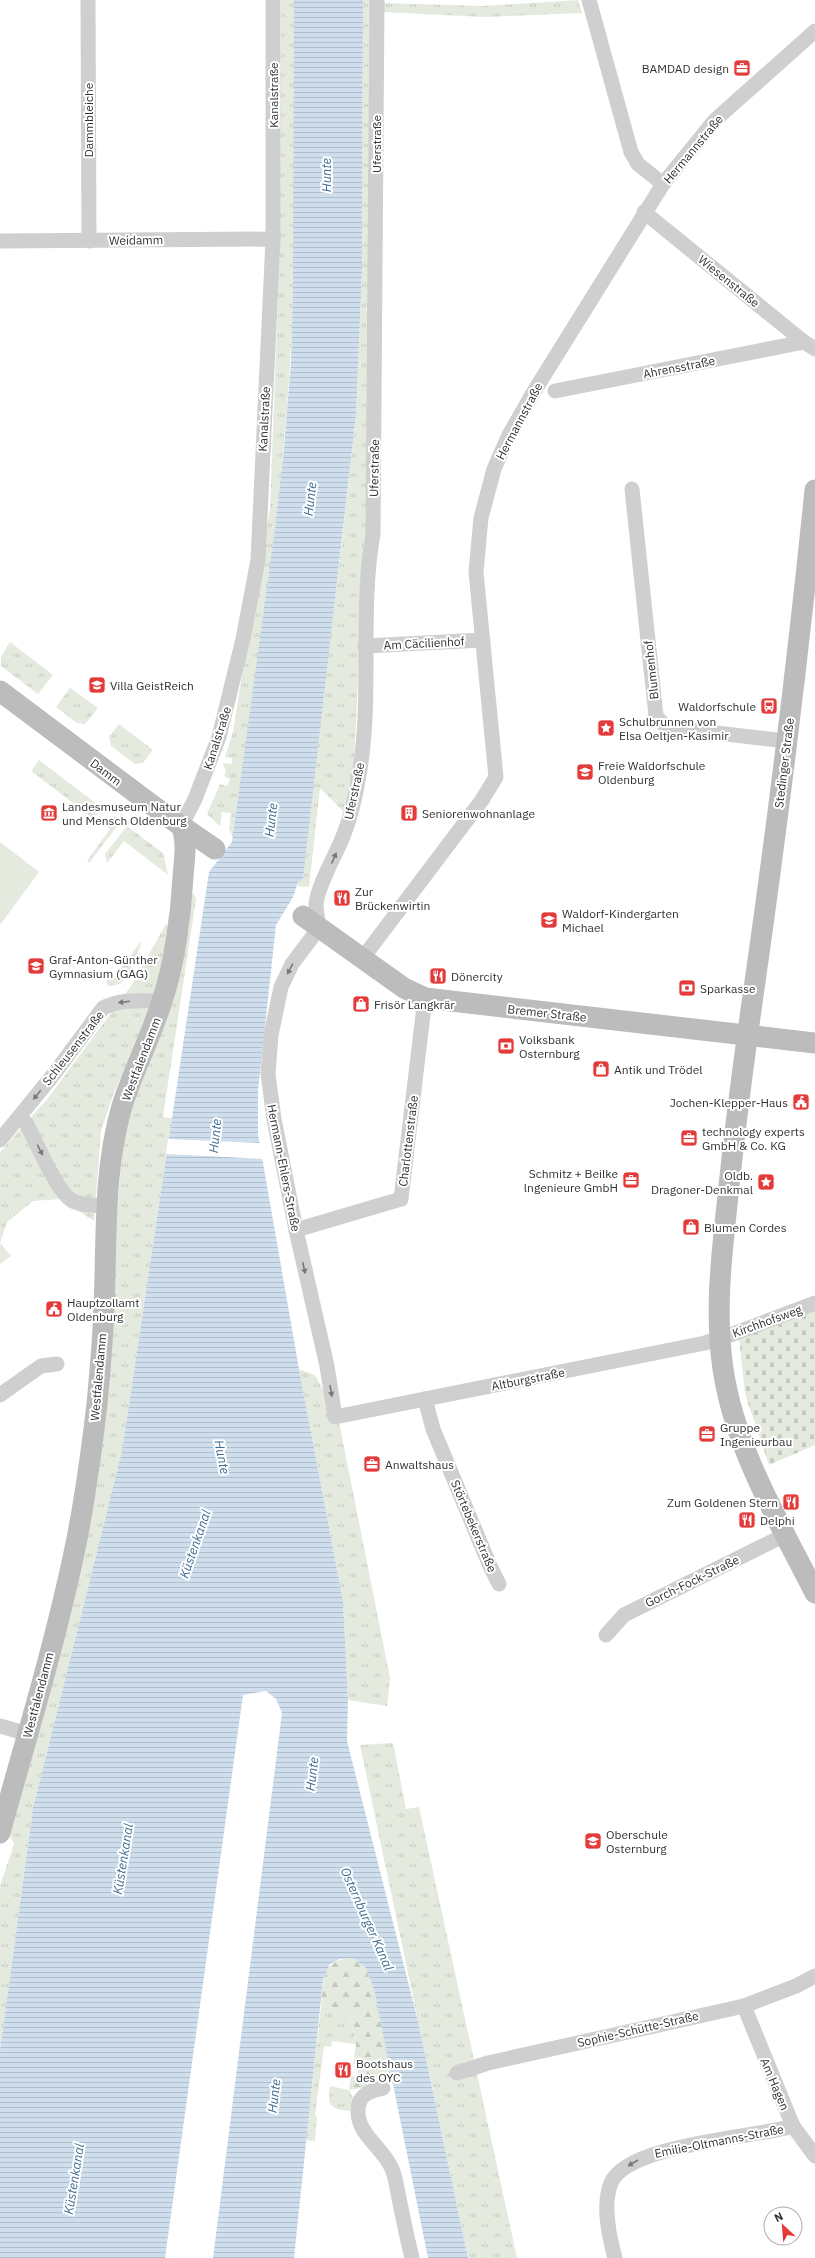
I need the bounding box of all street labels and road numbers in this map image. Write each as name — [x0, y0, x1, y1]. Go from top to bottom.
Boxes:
street label: Kanalstraße — [266, 62, 281, 128]
street label: Dammbleiche — [81, 82, 96, 157]
street label: Hermannstraße — [660, 111, 726, 186]
street label: Uferstraße — [369, 115, 384, 173]
street label: Weidamm — [109, 232, 163, 248]
street label: Wiesenstraße — [695, 252, 763, 311]
street label: Ahrensstraße — [642, 353, 717, 381]
street label: Hermannstraße — [492, 380, 546, 462]
street label: Kanalstraße — [255, 386, 273, 452]
street label: Uferstraße — [366, 438, 382, 497]
street label: Am Cäcilienhof — [383, 633, 465, 653]
street label: Blumenhof — [640, 640, 662, 700]
street label: Kanalstraße — [200, 704, 234, 771]
street label: Stedinger Straße — [771, 717, 797, 809]
street label: Damm — [87, 755, 125, 789]
street label: Uferstraße — [341, 761, 367, 821]
street label: Bremer Straße — [507, 1001, 588, 1025]
street label: Schleusenstraße — [39, 1007, 107, 1088]
street label: Westfalendamm — [118, 1015, 164, 1103]
street label: Charlottenstraße — [395, 1094, 421, 1187]
street label: Hermann-Ehlers-Straße — [264, 1103, 304, 1233]
street label: Kirchhofsweg — [730, 1301, 804, 1341]
street label: Westfalendamm — [87, 1332, 109, 1422]
street label: Altburgstraße — [490, 1364, 566, 1393]
street label: Störtebekerstraße — [448, 1478, 500, 1575]
street label: Gorch-Fock-Straße — [643, 1552, 742, 1610]
street label: Westfalendamm — [19, 1650, 57, 1740]
street label: Sophie-Schütte-Straße — [576, 2008, 701, 2050]
street label: Am Hagen — [757, 2055, 793, 2113]
street label: Emilie-Oltmanns-Straße — [653, 2121, 785, 2161]

